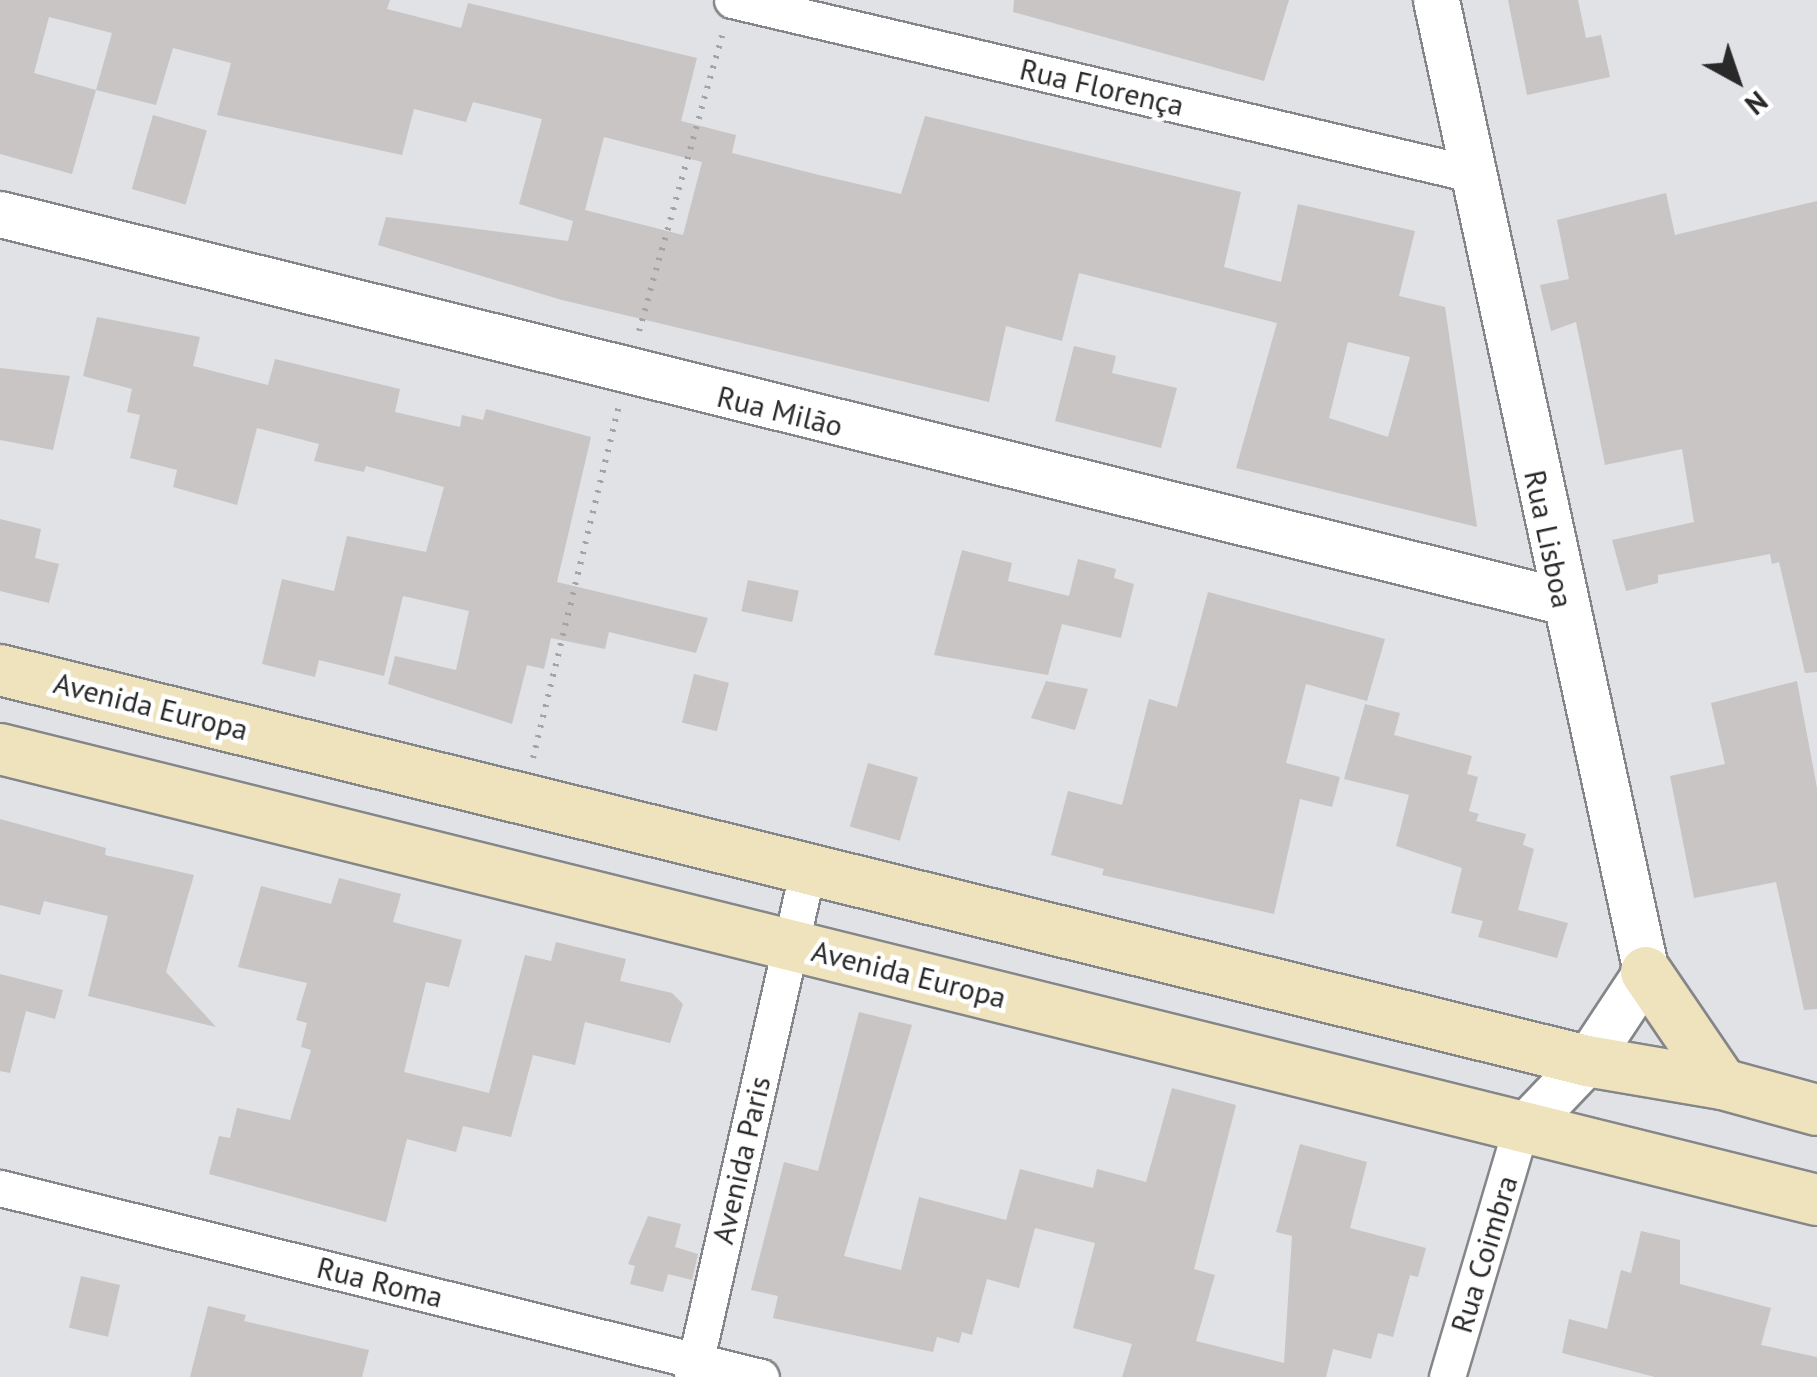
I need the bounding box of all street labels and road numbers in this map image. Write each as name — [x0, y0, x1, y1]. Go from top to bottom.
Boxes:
street label: Rua Florença — [1016, 51, 1188, 123]
street label: Rua Milão — [713, 378, 847, 444]
street label: Rua Lisboa — [1517, 467, 1581, 611]
street label: Avenida Europa — [50, 664, 252, 748]
street label: Avenida Europa — [808, 932, 1010, 1016]
street label: Avenida Paris — [704, 1073, 778, 1247]
street label: Rua Coimbra — [1443, 1171, 1525, 1337]
street label: Rua Roma — [313, 1249, 447, 1315]

